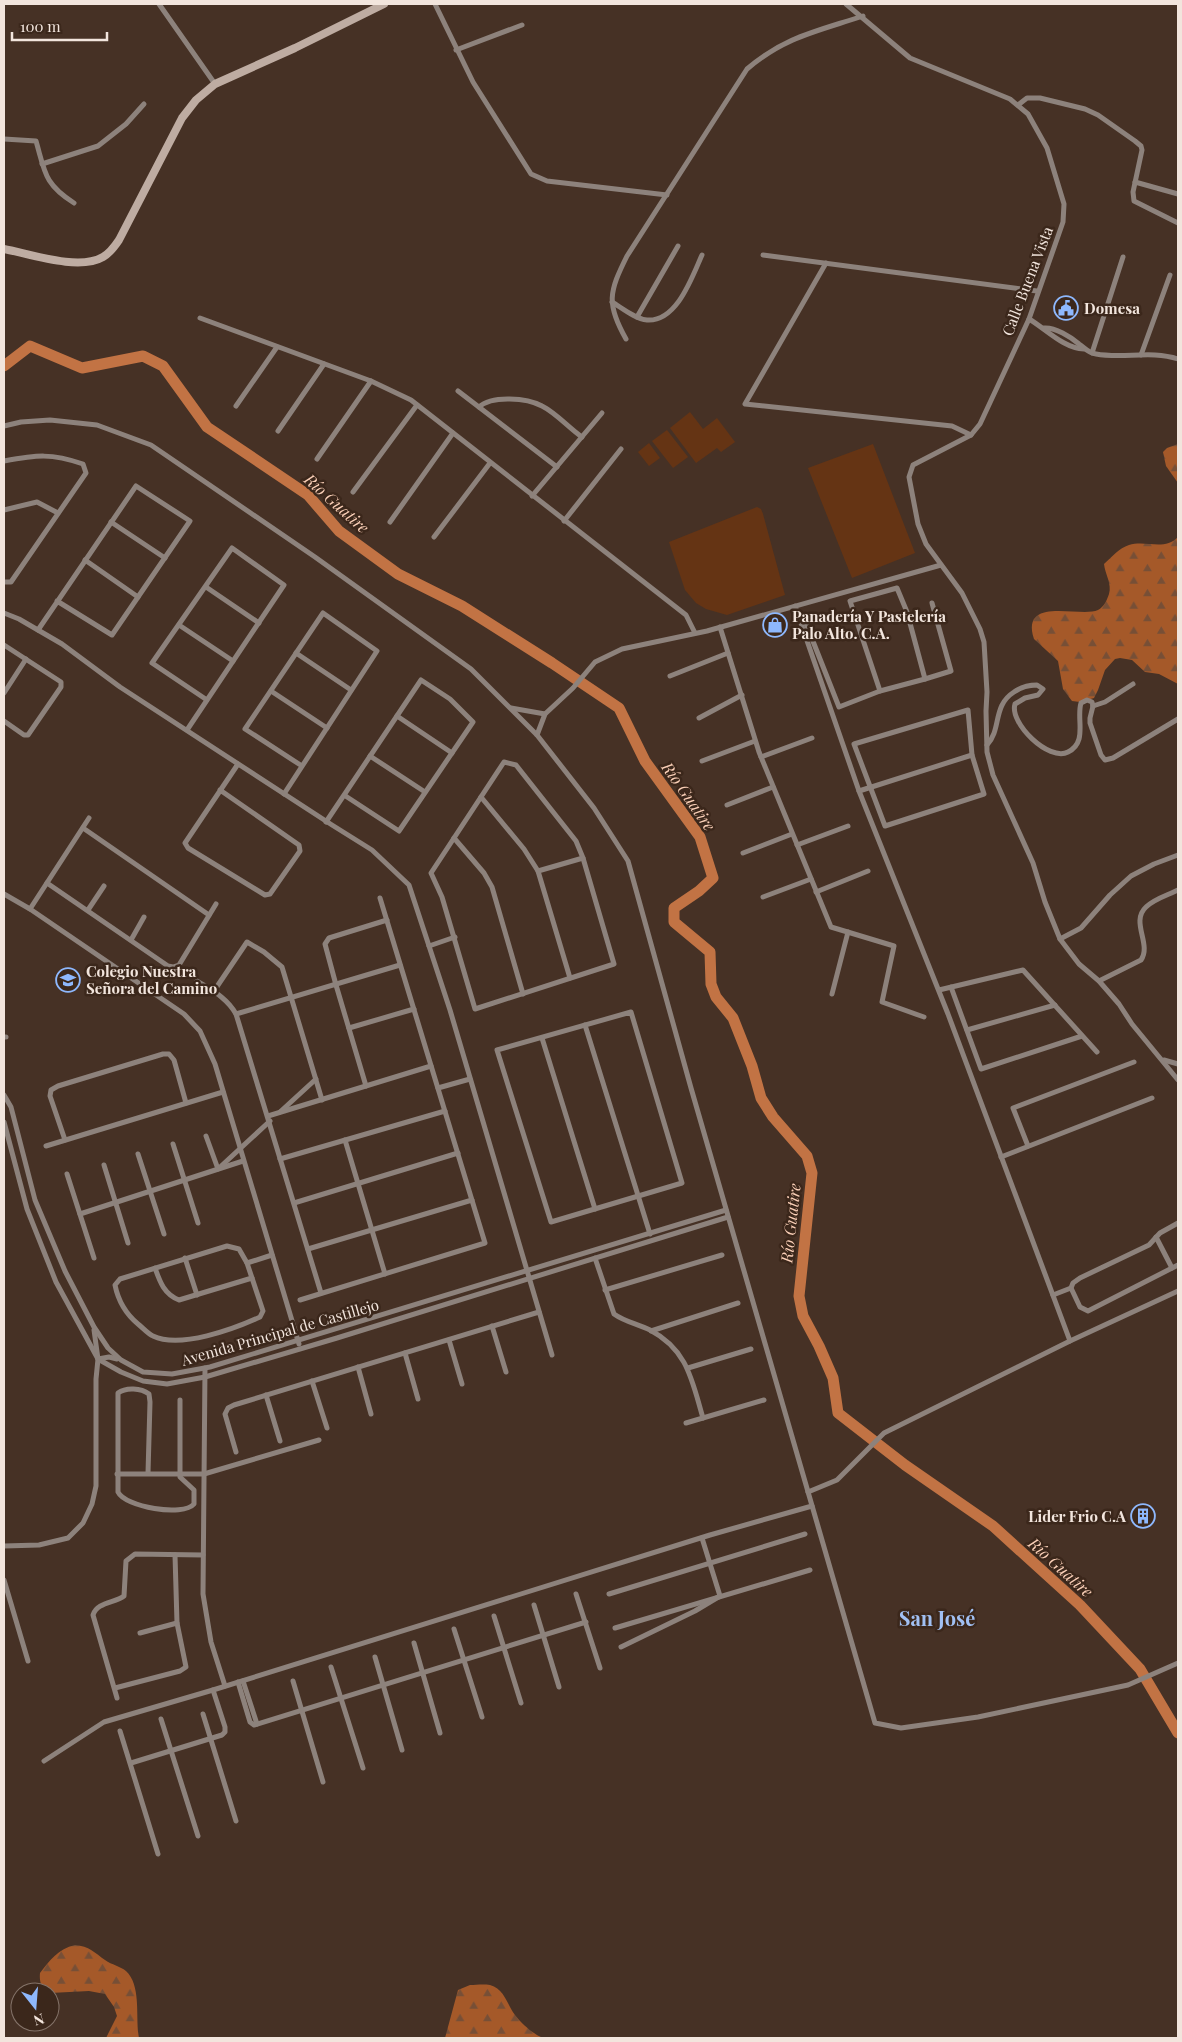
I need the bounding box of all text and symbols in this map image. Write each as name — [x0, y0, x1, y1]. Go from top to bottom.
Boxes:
scale bar — [12, 10, 108, 42]
text: 100 m — [20, 16, 61, 36]
street label: Calle Buena Vista — [997, 223, 1057, 339]
public building icon: Domesa — [1053, 295, 1079, 321]
place label: Domesa — [1084, 298, 1140, 318]
water label: Río Guatire — [300, 468, 374, 538]
place label: Panadería Y Pastelería Palo Alto. C.A. — [792, 606, 946, 643]
shop icon: Panadería Y Pastelería Palo Alto. C.A. — [762, 612, 788, 638]
water label: Río Guatire — [657, 757, 721, 835]
place label: Colegio Nuestra Señora del Camino — [86, 961, 217, 998]
school or university icon: Colegio Nuestra Señora del Camino — [55, 967, 81, 993]
water label: Río Guatire — [775, 1182, 805, 1265]
street label: Avenida Principal de Castillejo — [178, 1294, 381, 1370]
building icon: Lider Frio C.A — [1130, 1503, 1156, 1529]
place label: Lider Frio C.A — [1028, 1506, 1127, 1526]
water label: Río Guatire — [1024, 1532, 1098, 1602]
district label: San José — [899, 1604, 975, 1631]
north arrow — [10, 1982, 60, 2032]
text: N — [31, 2009, 47, 2030]

